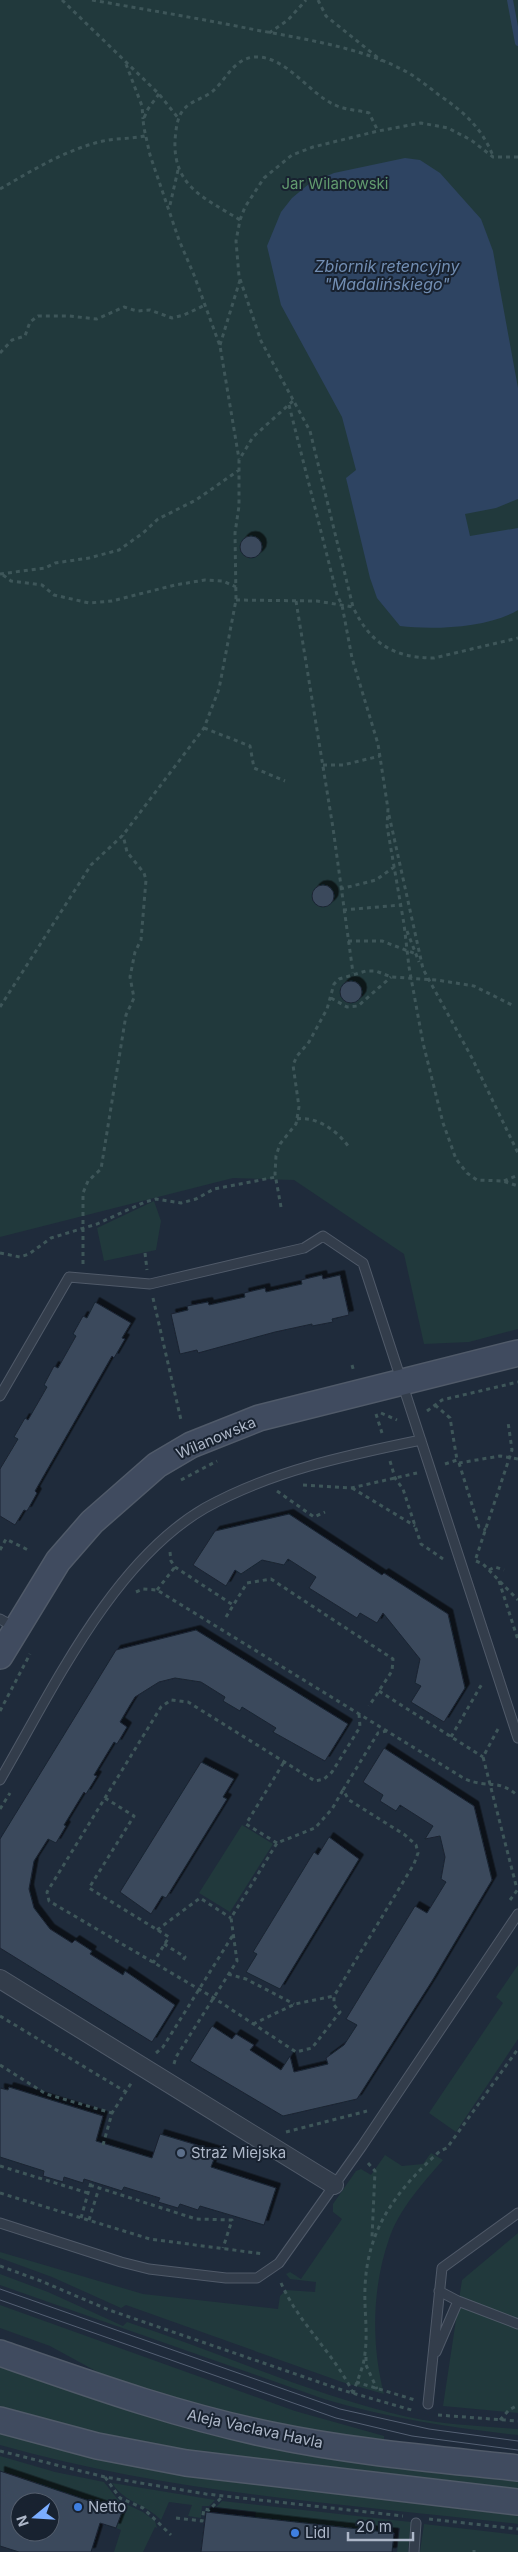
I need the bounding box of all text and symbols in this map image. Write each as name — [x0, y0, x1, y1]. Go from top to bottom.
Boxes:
park label: Jar Wilanowski — [282, 174, 388, 193]
water label: Zbiornik retencyjny "Madalińskiego" — [315, 256, 460, 294]
street label: Wilanowska — [173, 1412, 259, 1463]
place label: Straż Miejska — [191, 2143, 286, 2162]
marker: Straż Miejska — [175, 2147, 187, 2159]
street label: Aleja Vaclava Havla — [185, 2405, 325, 2452]
north arrow — [10, 2492, 60, 2542]
place label: Netto — [88, 2497, 126, 2516]
marker: Netto — [72, 2501, 84, 2513]
scale bar — [348, 2510, 413, 2542]
text: N — [12, 2513, 32, 2529]
text: 20 m — [356, 2517, 392, 2536]
place label: Lidl — [305, 2523, 330, 2542]
marker: Lidl — [289, 2527, 301, 2539]

